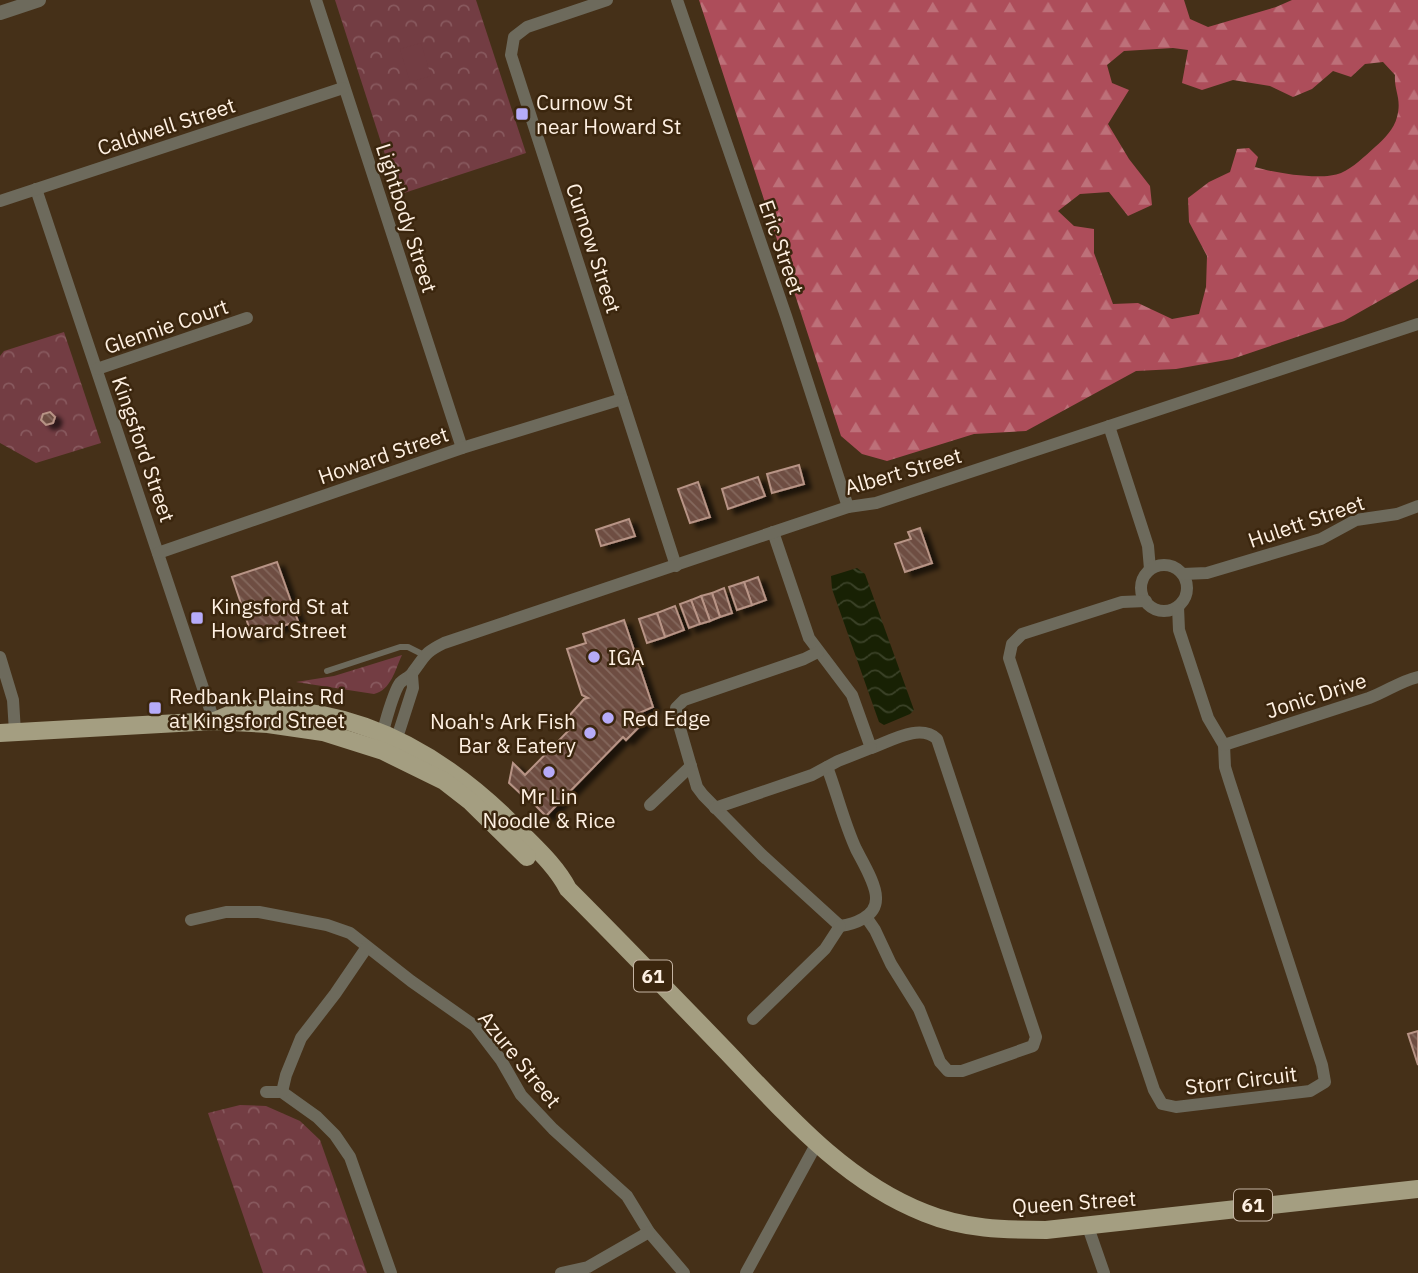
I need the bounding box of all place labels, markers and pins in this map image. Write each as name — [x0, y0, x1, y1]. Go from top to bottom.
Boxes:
place label: Curnow St near Howard St — [536, 88, 681, 140]
marker: Curnow St near Howard St — [514, 106, 530, 122]
place label: Kingsford St at Howard Street — [211, 592, 349, 644]
marker: Kingsford St at Howard Street — [189, 610, 205, 626]
place label: IGA — [608, 643, 644, 671]
marker: IGA — [586, 649, 602, 665]
place label: Redbank Plains Rd at Kingsford Street — [169, 682, 345, 734]
marker: Redbank Plains Rd at Kingsford Street — [147, 700, 163, 716]
place label: Red Edge — [622, 704, 711, 732]
place label: Noah's Ark Fish Bar & Eatery — [430, 707, 577, 759]
marker: Red Edge — [600, 710, 616, 726]
marker: Noah's Ark Fish Bar & Eatery — [582, 725, 598, 741]
marker: Mr Lin Noodle & Rice — [541, 764, 557, 780]
place label: Mr Lin Noodle & Rice — [483, 782, 615, 834]

